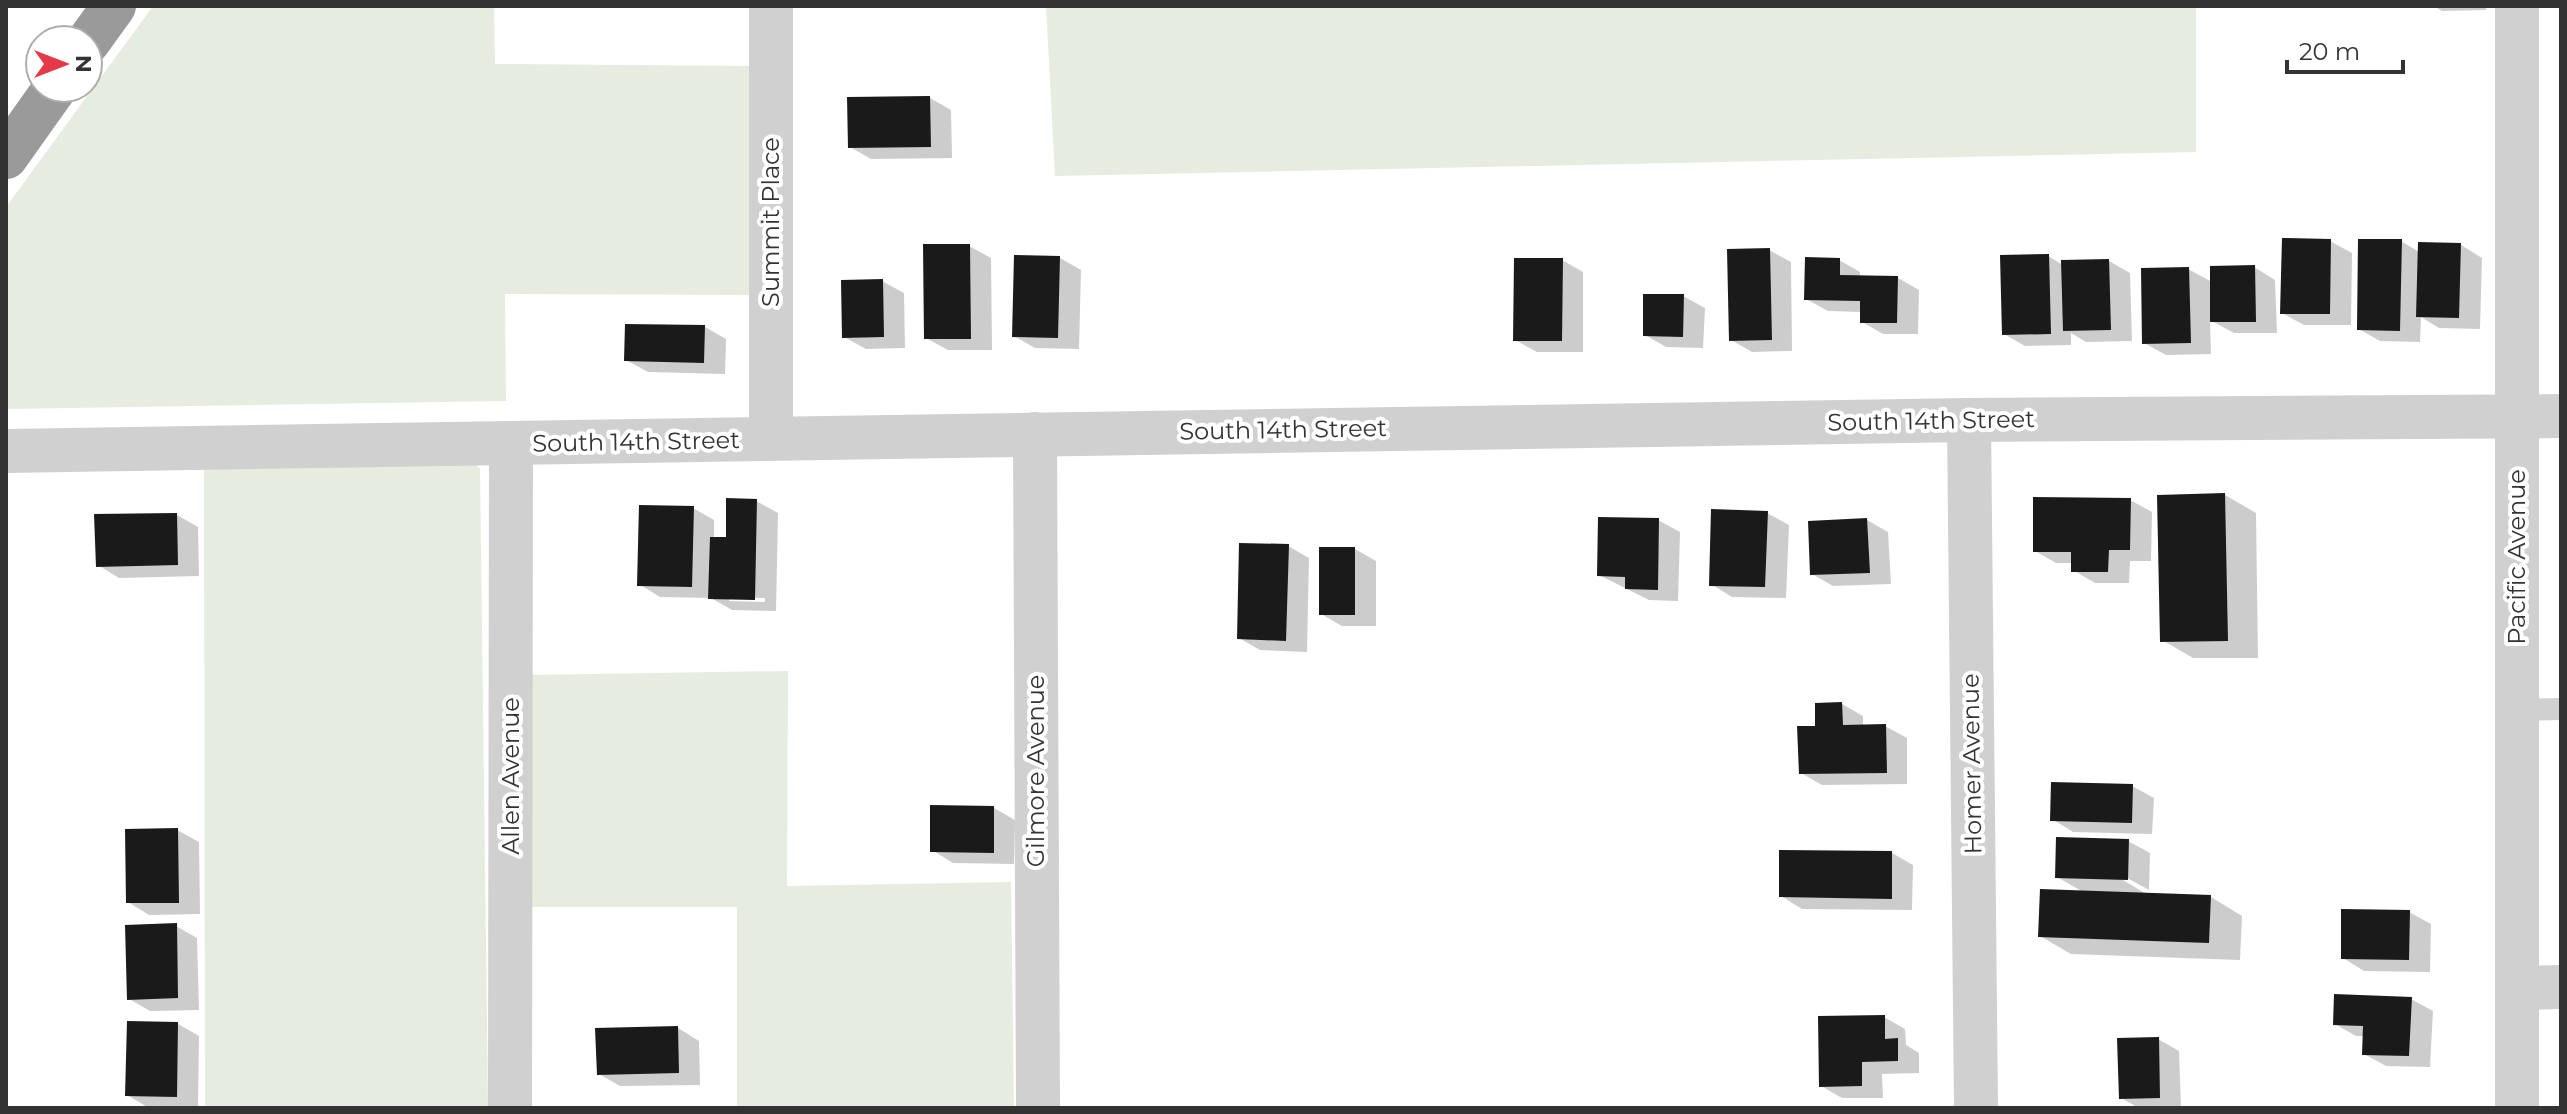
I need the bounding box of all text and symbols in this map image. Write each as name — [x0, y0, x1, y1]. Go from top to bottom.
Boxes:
north arrow — [24, 24, 104, 104]
scale bar — [2287, 24, 2403, 74]
text: 20 m — [2299, 37, 2360, 66]
text: N — [70, 55, 97, 73]
street label: Summit Place — [756, 137, 785, 307]
street label: South 14th Street — [1827, 404, 2035, 437]
street label: South 14th Street — [1179, 413, 1387, 446]
street label: South 14th Street — [532, 425, 740, 458]
street label: Pacific Avenue — [2502, 469, 2531, 645]
street label: Homer Avenue — [1955, 673, 1988, 855]
street label: Gilmore Avenue — [1021, 675, 1050, 867]
street label: Allen Avenue — [496, 697, 525, 855]

